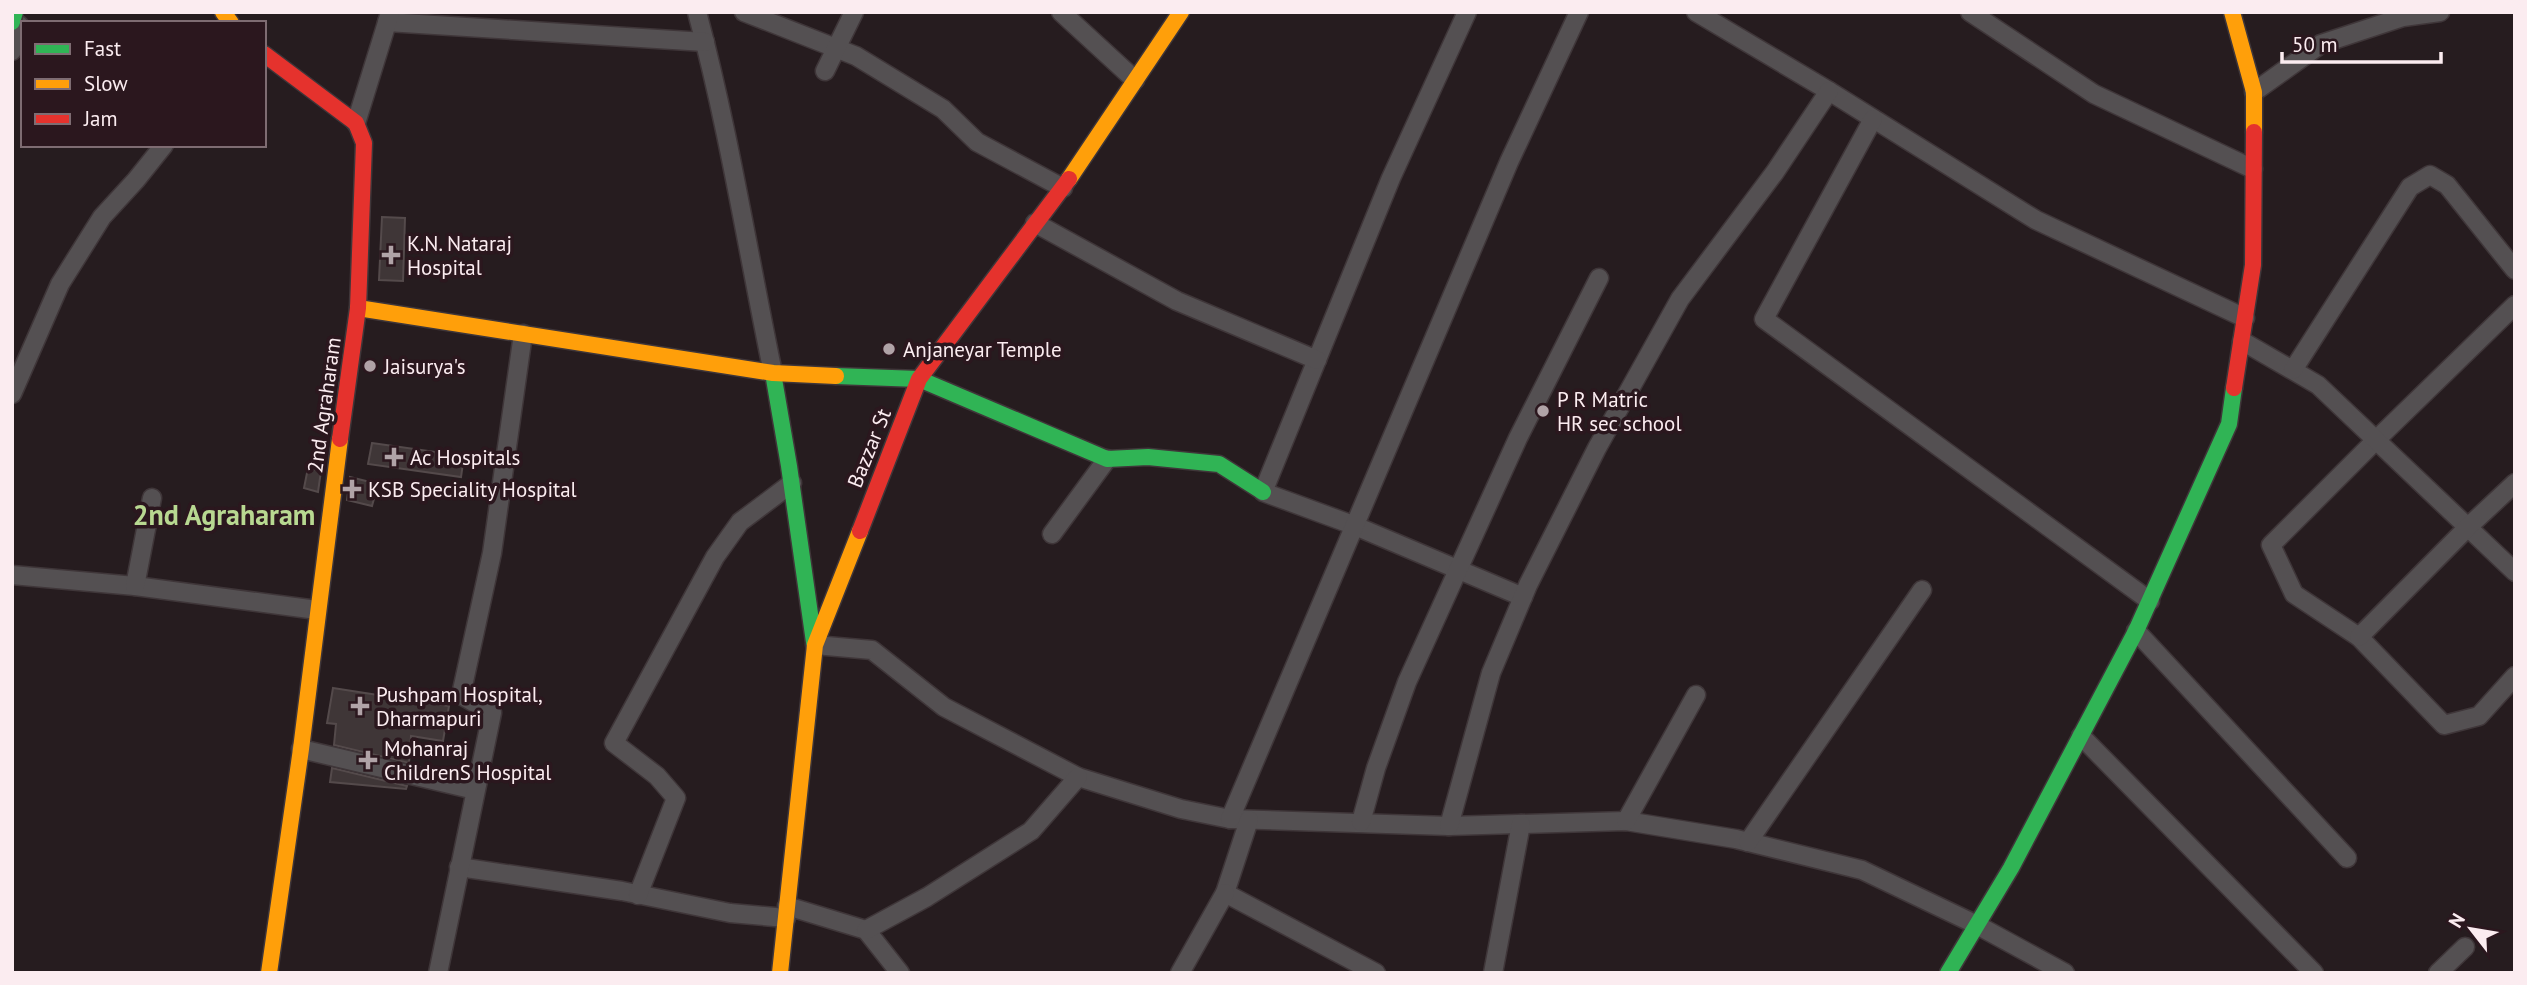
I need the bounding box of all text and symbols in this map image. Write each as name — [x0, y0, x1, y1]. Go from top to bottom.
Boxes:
legend — [21, 21, 266, 147]
scale bar — [2282, 21, 2441, 65]
text: 50 m — [2292, 31, 2338, 58]
text: Fast — [84, 35, 121, 62]
text: Slow — [84, 70, 128, 97]
text: Jam — [83, 105, 118, 132]
place label: K.N. Nataraj Hospital — [407, 230, 512, 281]
marker: K.N. Nataraj Hospital — [381, 245, 401, 265]
street label: 2nd Agraharam — [301, 336, 347, 474]
place label: Anjaneyar Temple — [903, 336, 1062, 363]
marker: Anjaneyar Temple — [881, 341, 897, 357]
place label: Jaisurya's — [383, 353, 466, 380]
marker: Jaisurya's — [362, 358, 378, 374]
place label: P R Matric HR sec school — [1557, 386, 1682, 437]
marker: P R Matric HR sec school — [1535, 403, 1551, 419]
street label: Bazzar St — [841, 405, 897, 491]
place label: Ac Hospitals — [410, 444, 520, 471]
marker: Ac Hospitals — [384, 447, 404, 467]
place label: KSB Speciality Hospital — [368, 476, 577, 503]
marker: KSB Speciality Hospital — [342, 479, 362, 499]
district label: 2nd Agraharam — [133, 496, 315, 533]
place label: Pushpam Hospital, Dharmapuri — [376, 681, 543, 732]
marker: Pushpam Hospital, Dharmapuri — [350, 696, 370, 716]
place label: Mohanraj ChildrenS Hospital — [384, 735, 551, 786]
marker: Mohanraj ChildrenS Hospital — [358, 750, 378, 770]
north arrow — [2436, 894, 2506, 964]
text: N — [2443, 909, 2470, 932]

